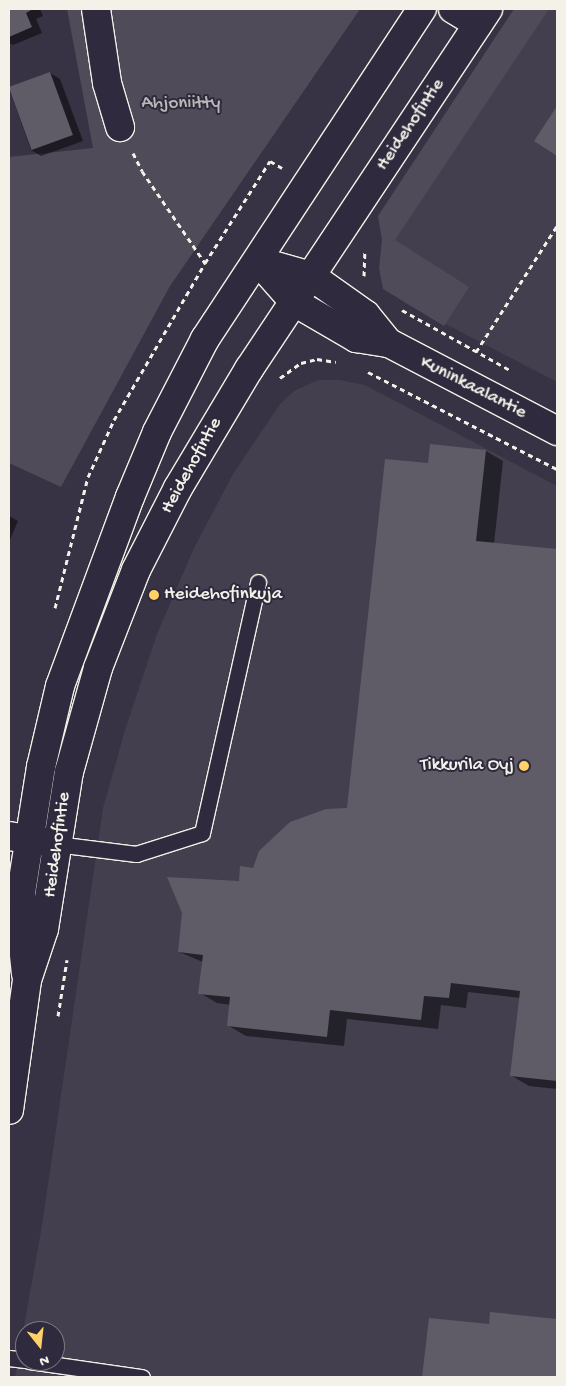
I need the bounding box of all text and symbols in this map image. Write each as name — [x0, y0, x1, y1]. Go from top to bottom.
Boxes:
street label: Heidehofintie — [372, 75, 450, 175]
park label: Ahjoniitty — [142, 93, 220, 115]
street label: Kuninkaalantie — [416, 351, 530, 425]
street label: Heidehofintie — [156, 414, 228, 518]
place label: Heidehofinkuja — [164, 584, 282, 606]
marker: Heidehofinkuja — [148, 589, 160, 601]
place label: Tikkurila Oyj — [420, 755, 514, 777]
marker: Tikkurila Oyj — [518, 760, 530, 772]
street label: Heidehofintie — [39, 791, 77, 899]
north arrow — [15, 1321, 65, 1371]
text: N — [37, 1351, 51, 1369]

